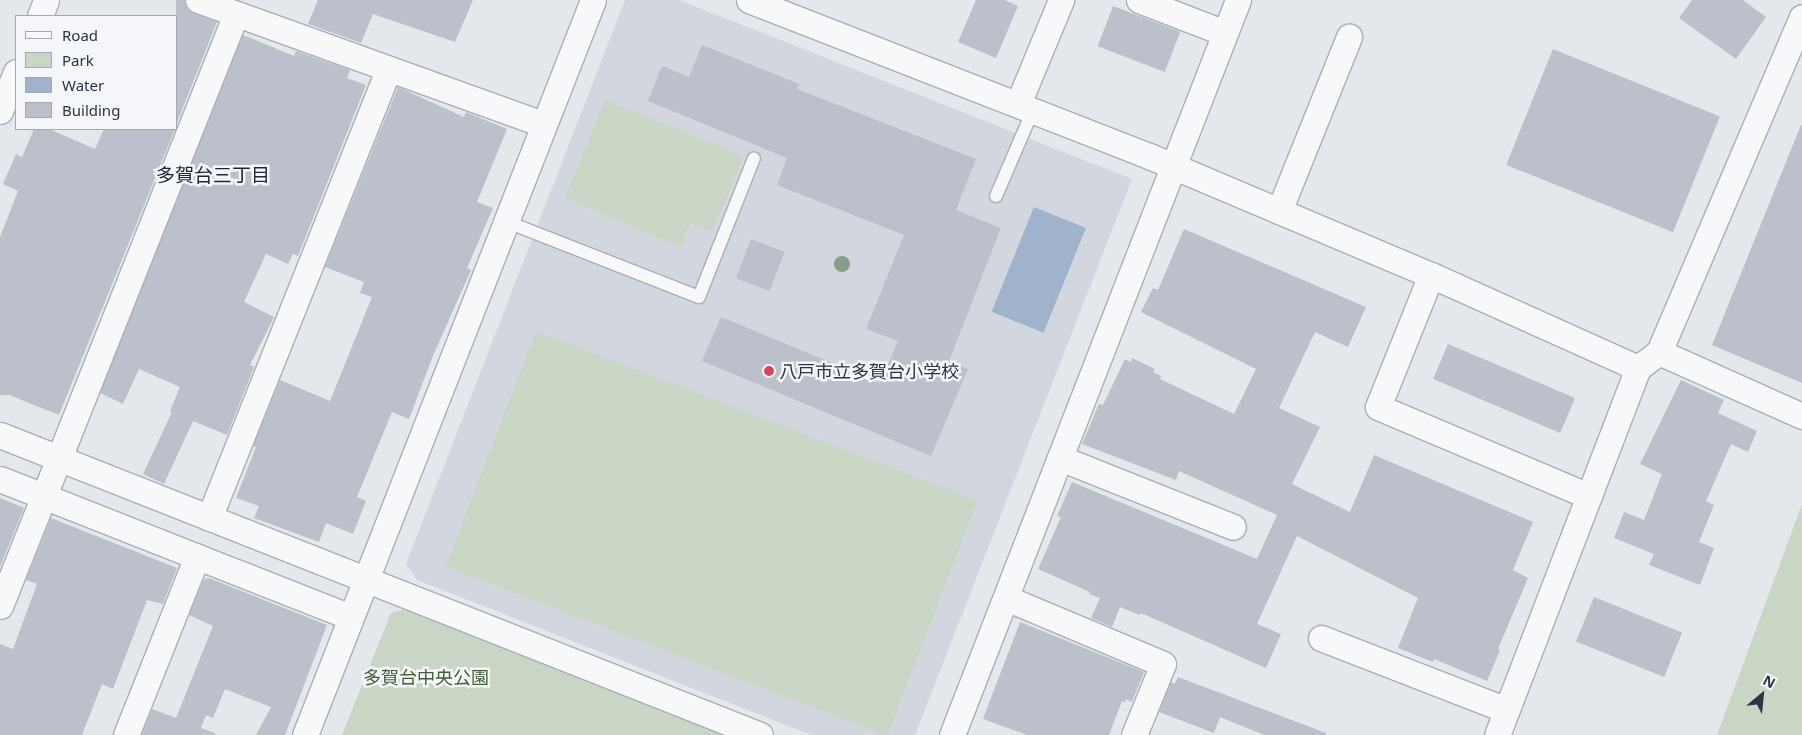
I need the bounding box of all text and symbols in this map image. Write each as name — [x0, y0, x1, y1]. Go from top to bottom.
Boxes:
legend — [15, 15, 178, 130]
text: Road — [62, 25, 98, 45]
text: Park — [62, 50, 94, 70]
text: Water — [62, 75, 104, 95]
text: Building — [62, 100, 120, 120]
district label: 多賀台三丁目 — [156, 165, 270, 187]
place label: 八戸市立多賀台小学校 — [779, 360, 959, 382]
marker: 八戸市立多賀台小学校 — [763, 365, 775, 377]
park label: 多賀台中央公園 — [363, 666, 489, 688]
north arrow — [1737, 670, 1787, 720]
text: N — [1760, 670, 1779, 692]

